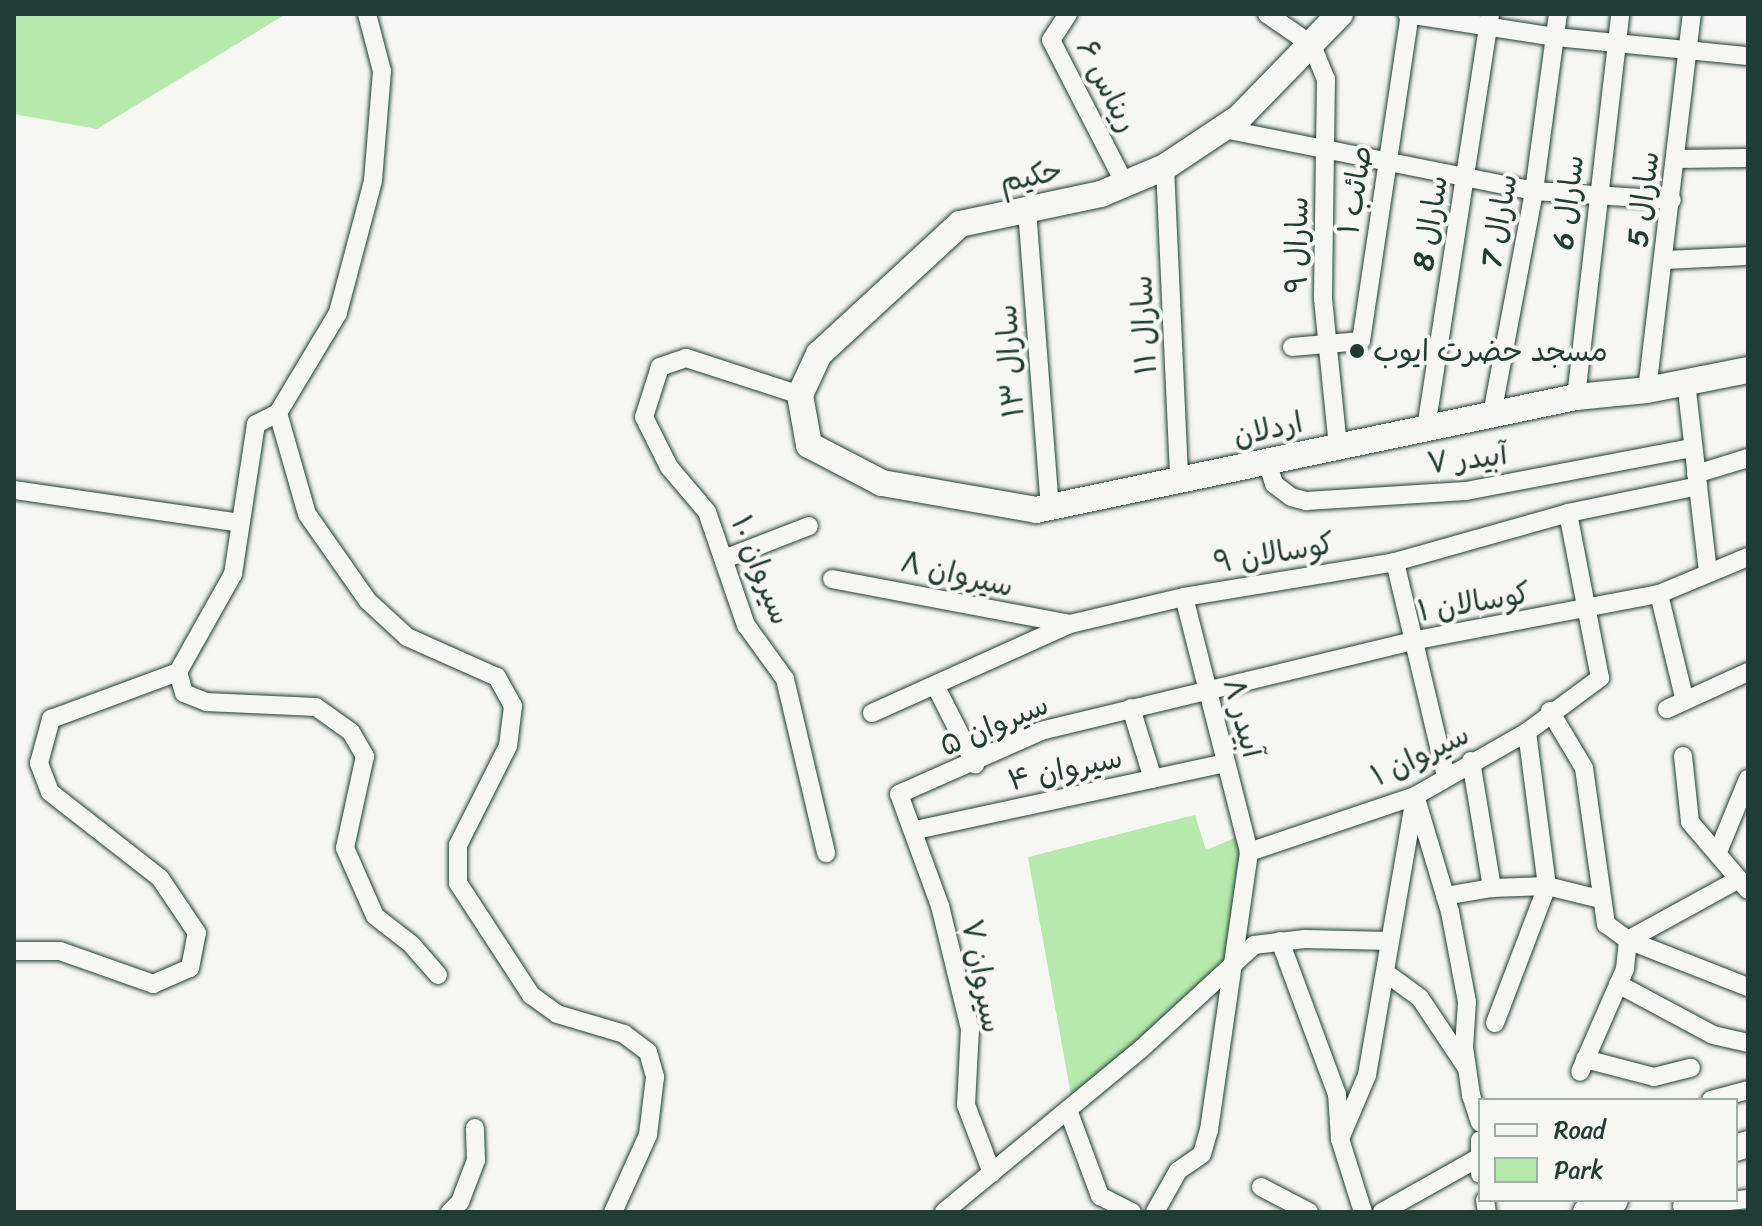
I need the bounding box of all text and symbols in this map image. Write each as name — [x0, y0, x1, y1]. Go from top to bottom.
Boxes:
street label: ریناس ۶ — [1068, 34, 1146, 138]
street label: صائب ۱ — [1330, 143, 1380, 237]
street label: سارال 5 — [1619, 149, 1667, 249]
street label: حکیم — [996, 152, 1066, 200]
street label: سارال 6 — [1544, 153, 1592, 251]
street label: سارال 7 — [1473, 171, 1525, 271]
street label: سارال 8 — [1405, 173, 1455, 273]
street label: سارال ۹ — [1278, 196, 1316, 294]
street label: سارال ۱۱ — [1123, 274, 1165, 376]
street label: سارال ۱۳ — [988, 303, 1032, 419]
place label: مسجد حضرت ایوب — [1373, 333, 1608, 369]
marker: مسجد حضرت ایوب — [1348, 342, 1366, 360]
street label: اردلان — [1230, 404, 1306, 454]
street label: آبیدر ۷ — [1425, 436, 1509, 482]
street label: سیروان ۱۰ — [723, 510, 799, 630]
street label: کوسالان ۹ — [1211, 525, 1337, 581]
street label: سیروان ۸ — [897, 544, 1017, 604]
street label: کوسالان ۱ — [1415, 574, 1533, 630]
street label: آبیدر ۸ — [1215, 674, 1271, 762]
street label: سیروان ۵ — [934, 686, 1054, 764]
street label: سیروان ۱ — [1365, 716, 1475, 794]
street label: سیروان ۴ — [1004, 739, 1126, 799]
street label: سیروان ۷ — [953, 916, 1011, 1036]
legend — [1478, 1098, 1738, 1202]
text: Road — [1554, 1109, 1605, 1151]
text: Park — [1554, 1149, 1603, 1191]

